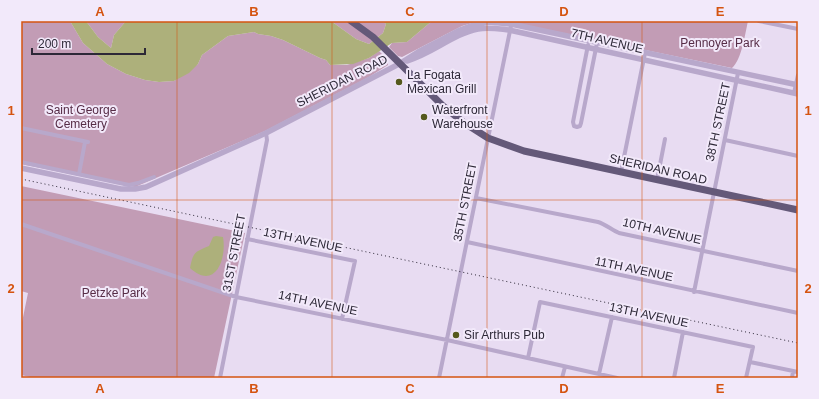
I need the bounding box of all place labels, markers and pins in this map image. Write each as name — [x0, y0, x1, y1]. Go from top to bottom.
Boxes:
place label: La Fogata Mexican Grill — [407, 68, 476, 96]
marker: La Fogata Mexican Grill — [394, 77, 404, 87]
place label: Waterfront Warehouse — [432, 103, 493, 131]
marker: Waterfront Warehouse — [419, 112, 429, 122]
place label: Sir Arthurs Pub — [464, 328, 545, 342]
marker: Sir Arthurs Pub — [451, 330, 461, 340]

